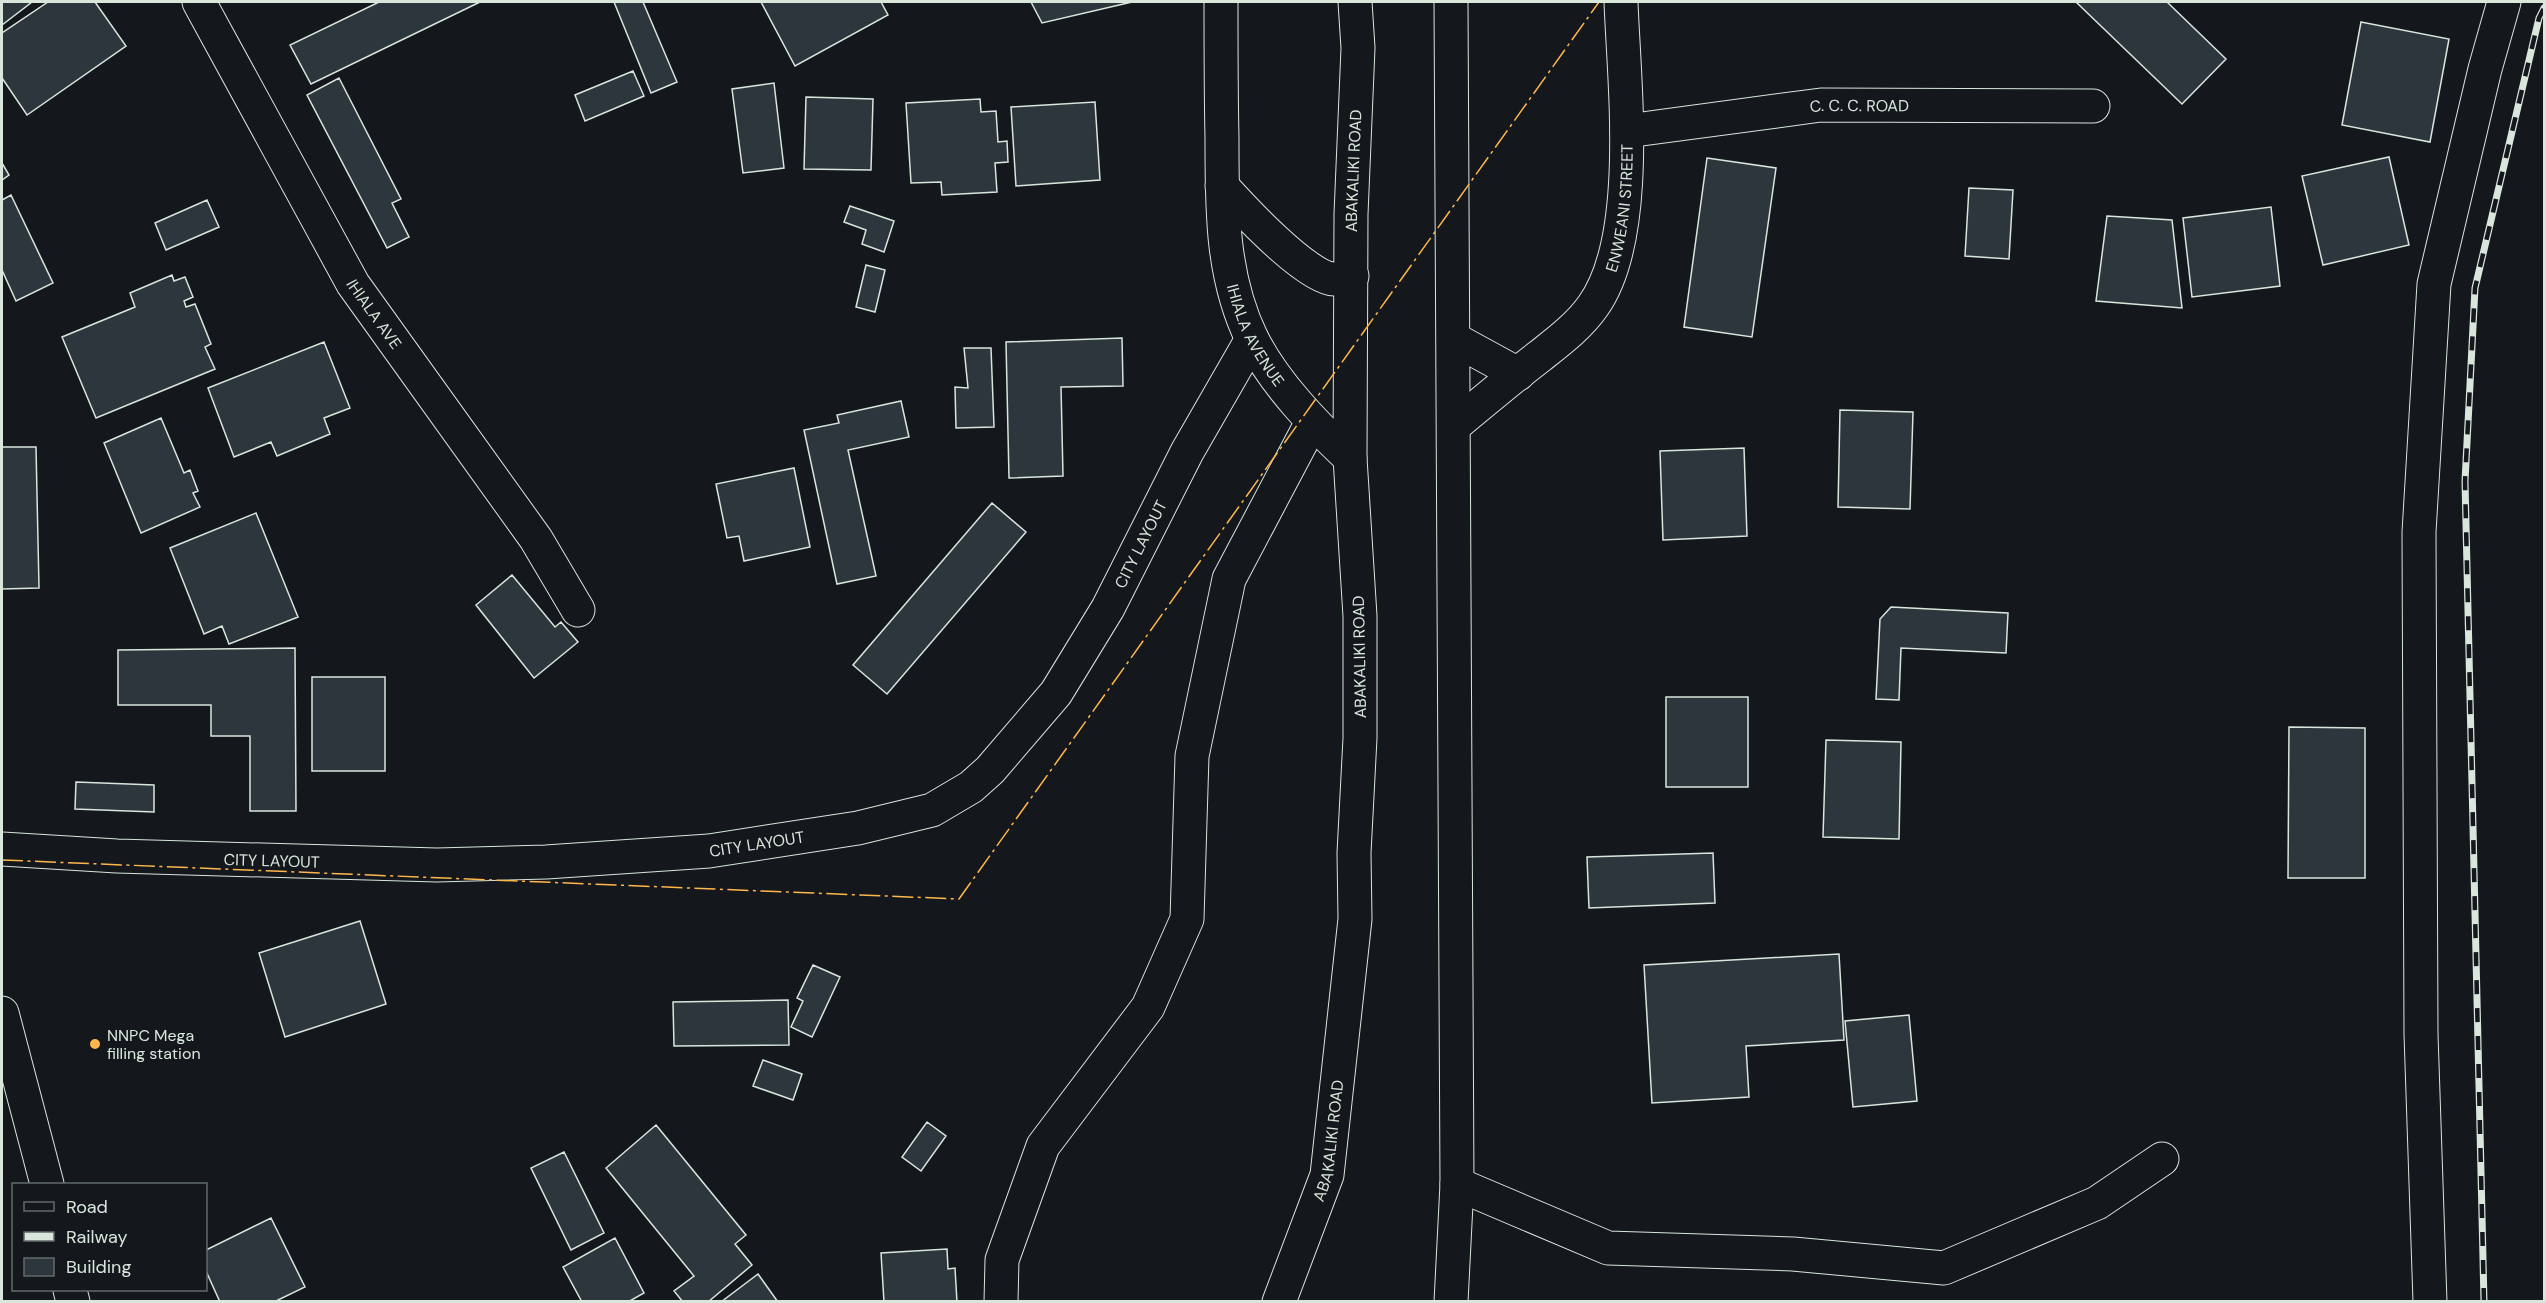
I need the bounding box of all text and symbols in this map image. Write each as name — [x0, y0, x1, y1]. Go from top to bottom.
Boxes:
street label: C. C. C. ROAD — [1808, 95, 1909, 117]
street label: ABAKALIKI ROAD — [1341, 109, 1366, 232]
street label: ENWEANI STREET — [1601, 144, 1638, 275]
street label: IHIALA AVE — [341, 276, 406, 353]
street label: IHIALA AVENUE — [1222, 282, 1289, 391]
street label: CITY LAYOUT — [1110, 497, 1172, 592]
street label: ABAKALIKI ROAD — [1348, 595, 1371, 719]
street label: CITY LAYOUT — [708, 826, 806, 862]
street label: CITY LAYOUT — [223, 849, 320, 873]
place label: NNPC Mega filling station — [107, 1025, 201, 1064]
marker: NNPC Mega filling station — [88, 1037, 102, 1051]
street label: ABAKALIKI ROAD — [1308, 1079, 1348, 1204]
legend — [12, 1183, 207, 1291]
text: Road — [66, 1195, 108, 1219]
text: Railway — [66, 1225, 128, 1249]
text: Building — [66, 1255, 131, 1279]

